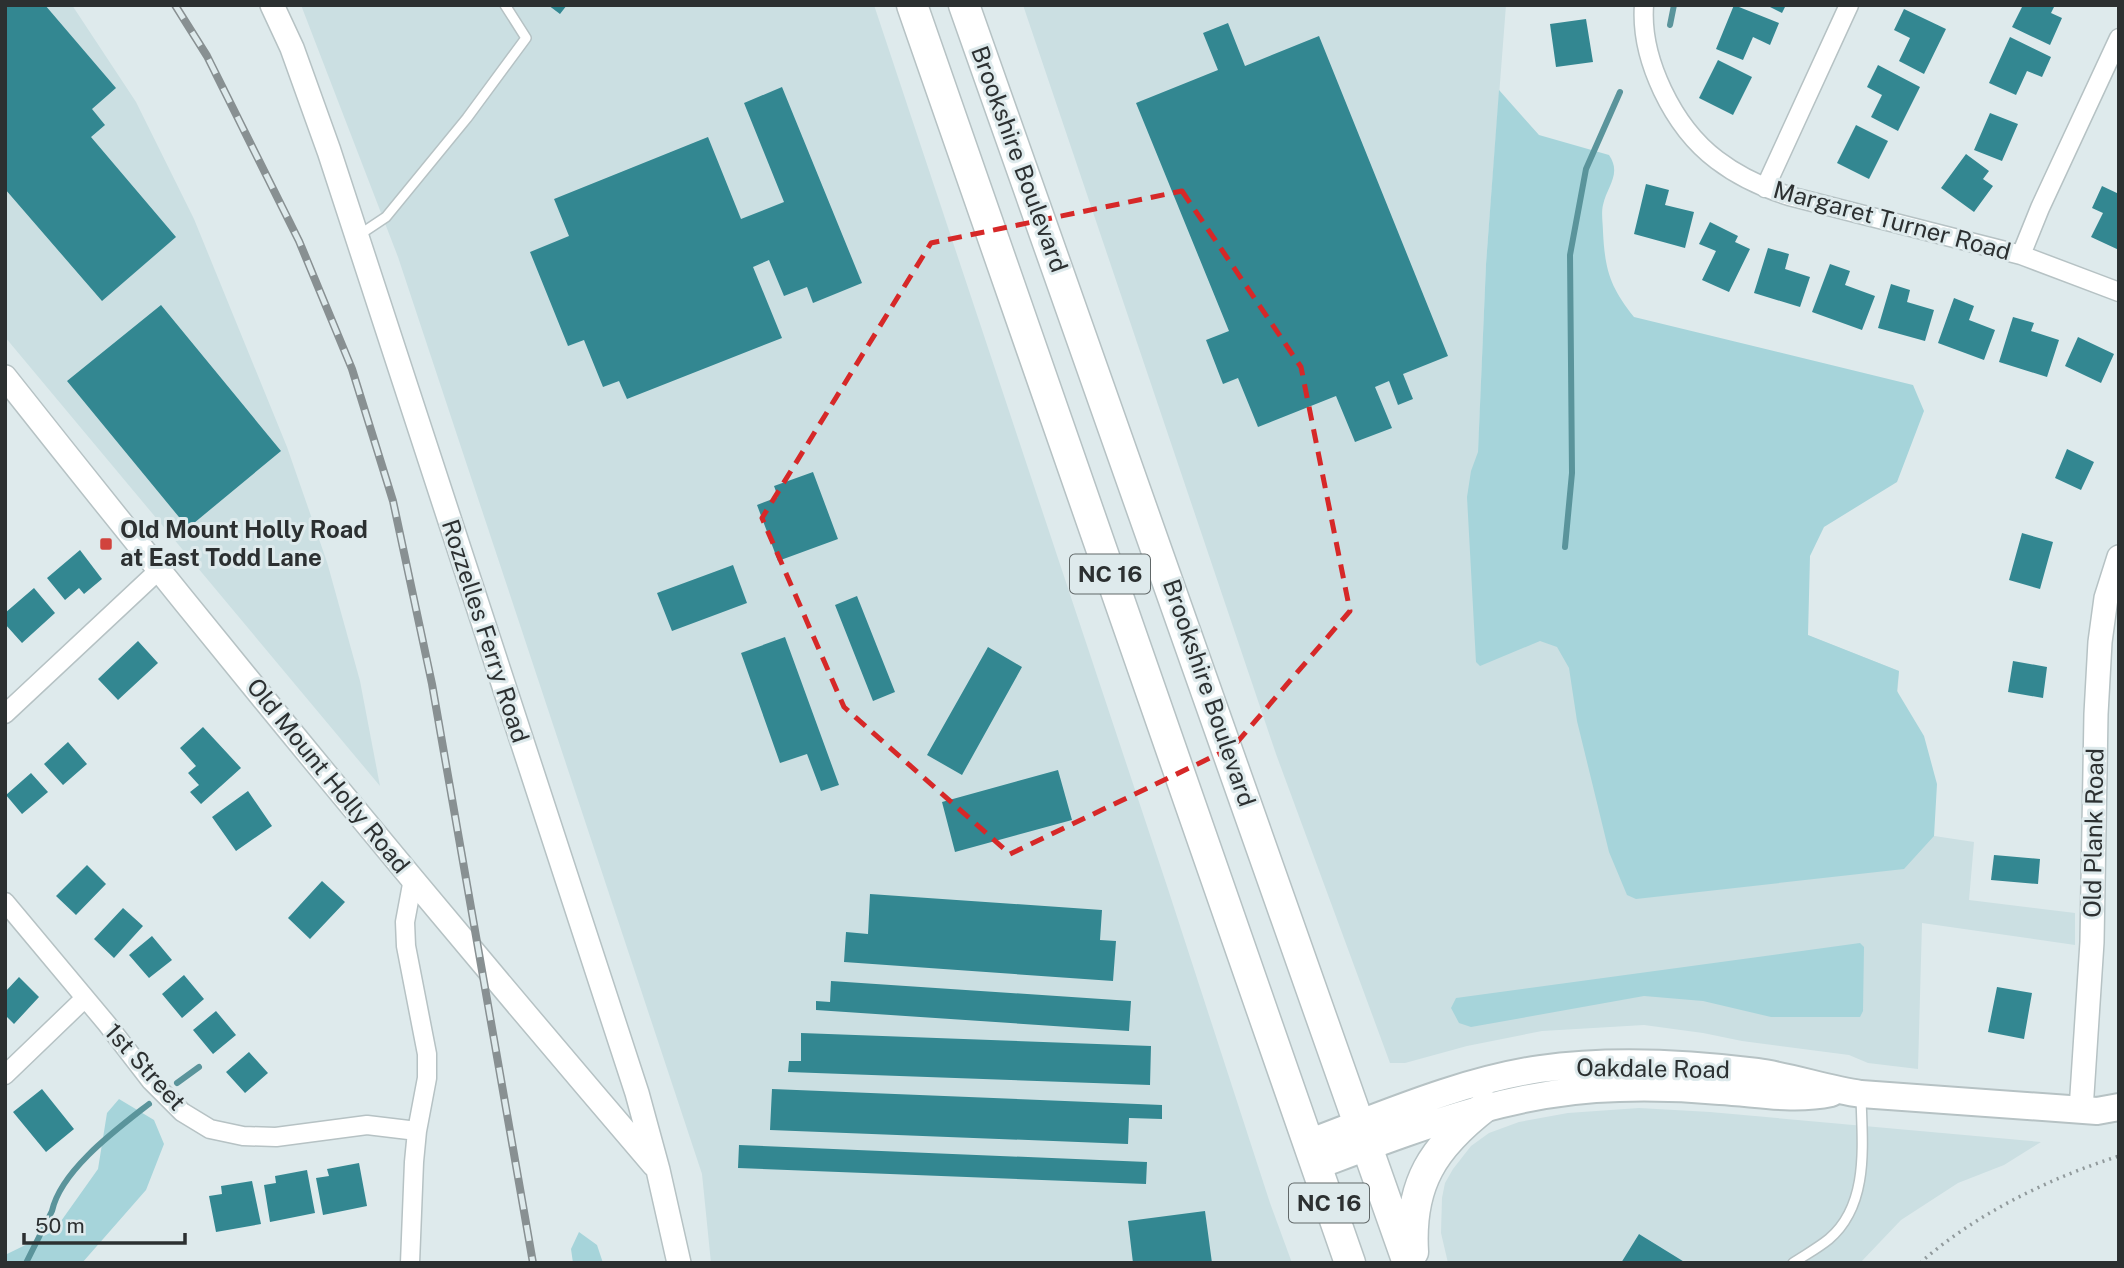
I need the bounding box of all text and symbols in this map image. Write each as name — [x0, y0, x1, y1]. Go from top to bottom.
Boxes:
street label: Brookshire Boulevard — [966, 42, 1074, 276]
street label: Margaret Turner Road — [1771, 175, 2014, 265]
place label: Old Mount Holly Road at East Todd Lane — [120, 515, 368, 571]
street label: Rozzelles Ferry Road — [437, 516, 535, 746]
marker: Old Mount Holly Road at East Todd Lane — [98, 536, 114, 552]
road number: NC 16 — [1070, 554, 1150, 594]
street label: Brookshire Boulevard — [1158, 575, 1262, 810]
street label: Old Mount Holly Road — [242, 672, 416, 878]
street label: Old Plank Road — [2078, 748, 2108, 918]
street label: 1st Street — [100, 1017, 192, 1115]
street label: Oakdale Road — [1576, 1053, 1730, 1083]
road number: NC 16 — [1289, 1184, 1369, 1222]
scale bar — [24, 1202, 186, 1246]
text: 50 m — [35, 1213, 85, 1238]

